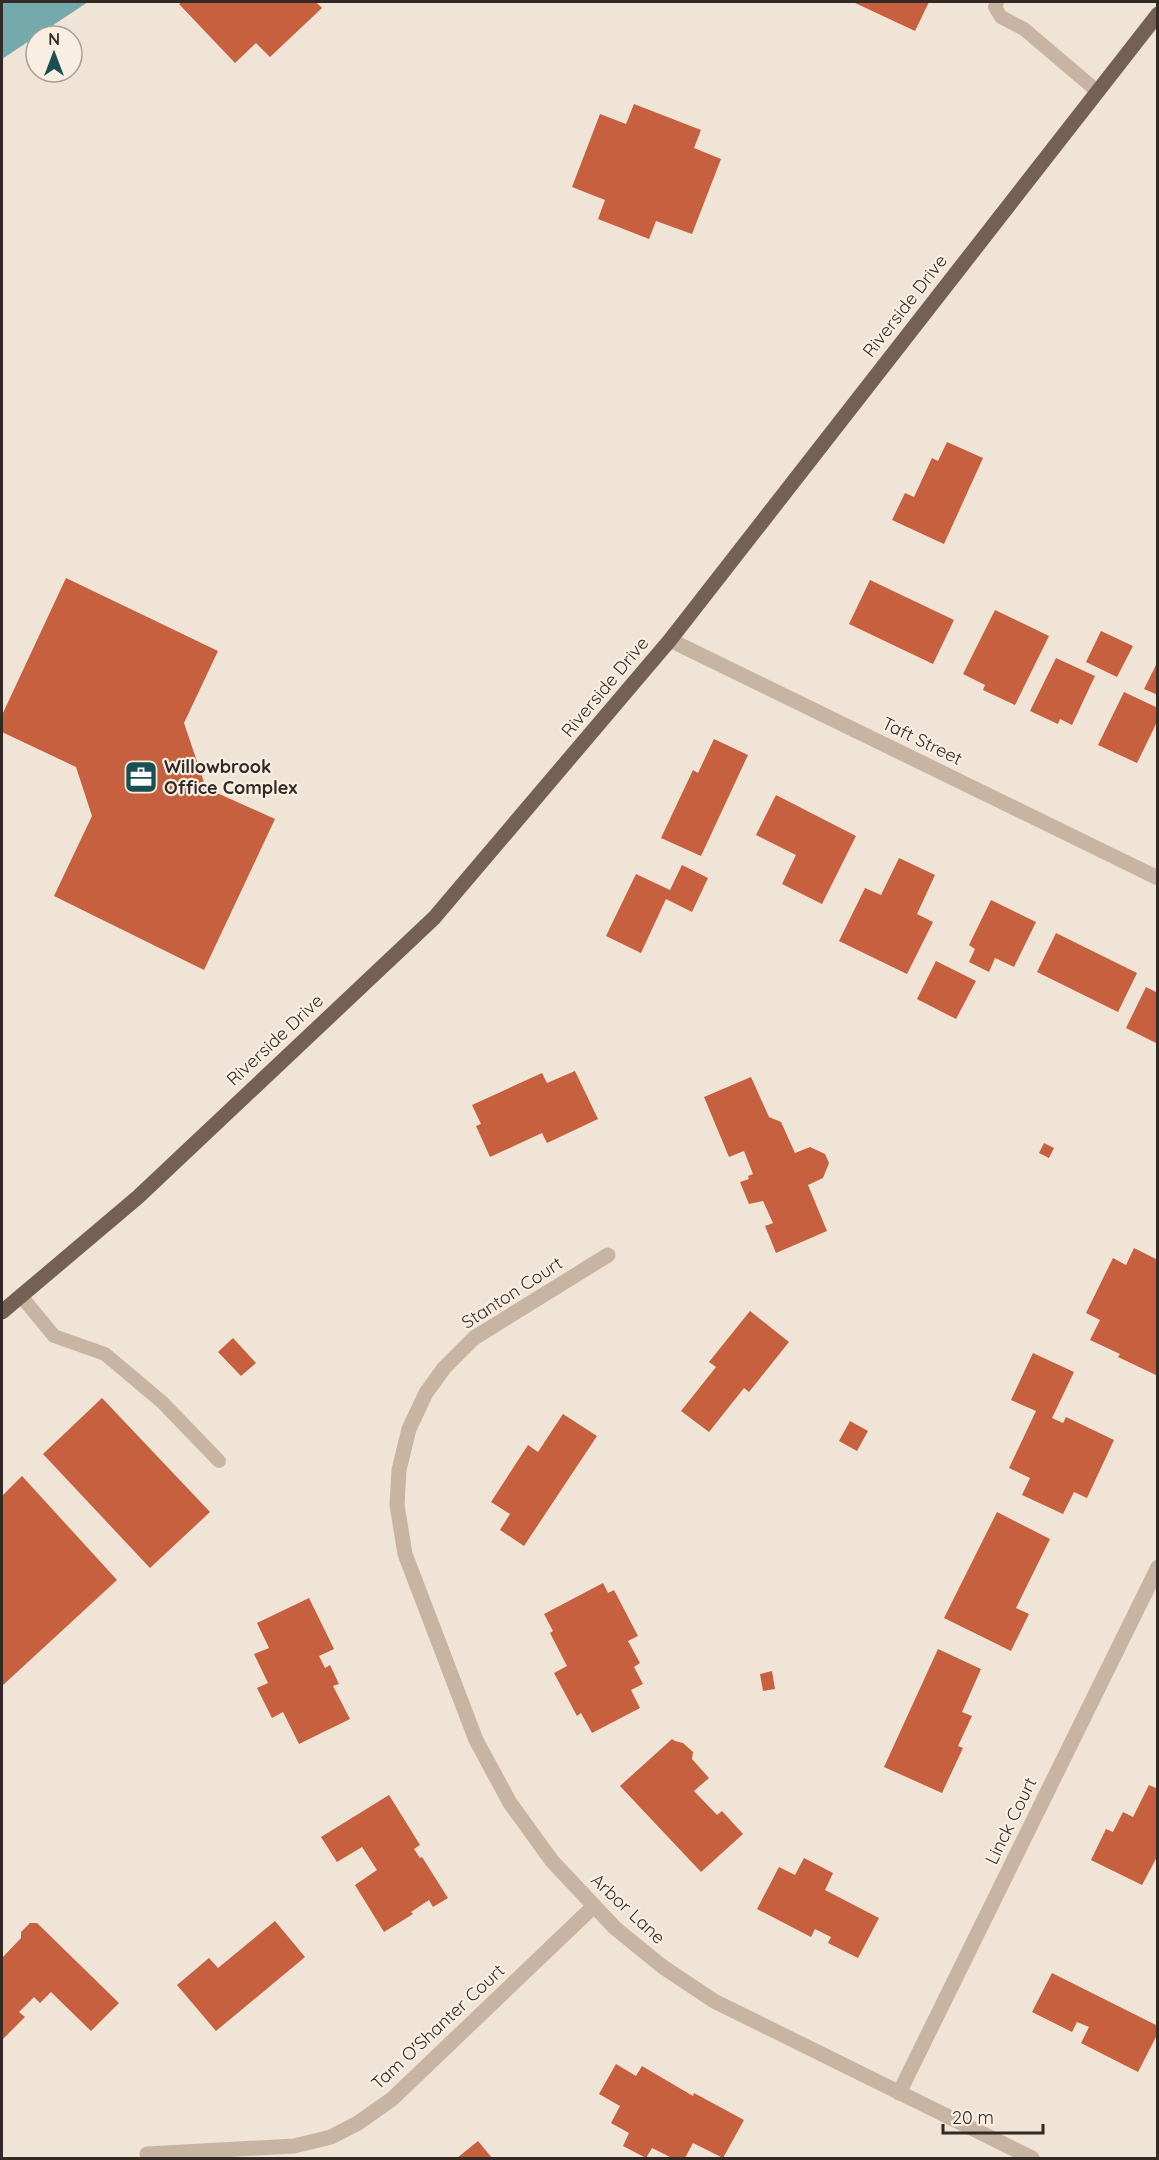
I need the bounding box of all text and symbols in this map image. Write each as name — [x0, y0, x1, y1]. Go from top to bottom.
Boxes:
north arrow — [24, 24, 84, 84]
text: N — [48, 29, 60, 49]
street label: Riverside Drive — [857, 250, 952, 362]
street label: Riverside Drive — [556, 632, 653, 742]
street label: Taft Street — [878, 711, 966, 770]
place label: Willowbrook Office Complex — [164, 755, 297, 799]
office icon: Willowbrook Office Complex — [123, 759, 159, 795]
street label: Riverside Drive — [221, 989, 328, 1090]
street label: Stanton Court — [457, 1251, 566, 1334]
street label: Linck Court — [980, 1774, 1041, 1868]
street label: Arbor Lane — [586, 1868, 670, 1949]
street label: Tam O'Shanter Court — [366, 1959, 509, 2094]
scale bar — [943, 2097, 1044, 2135]
text: 20 m — [952, 2106, 994, 2129]

